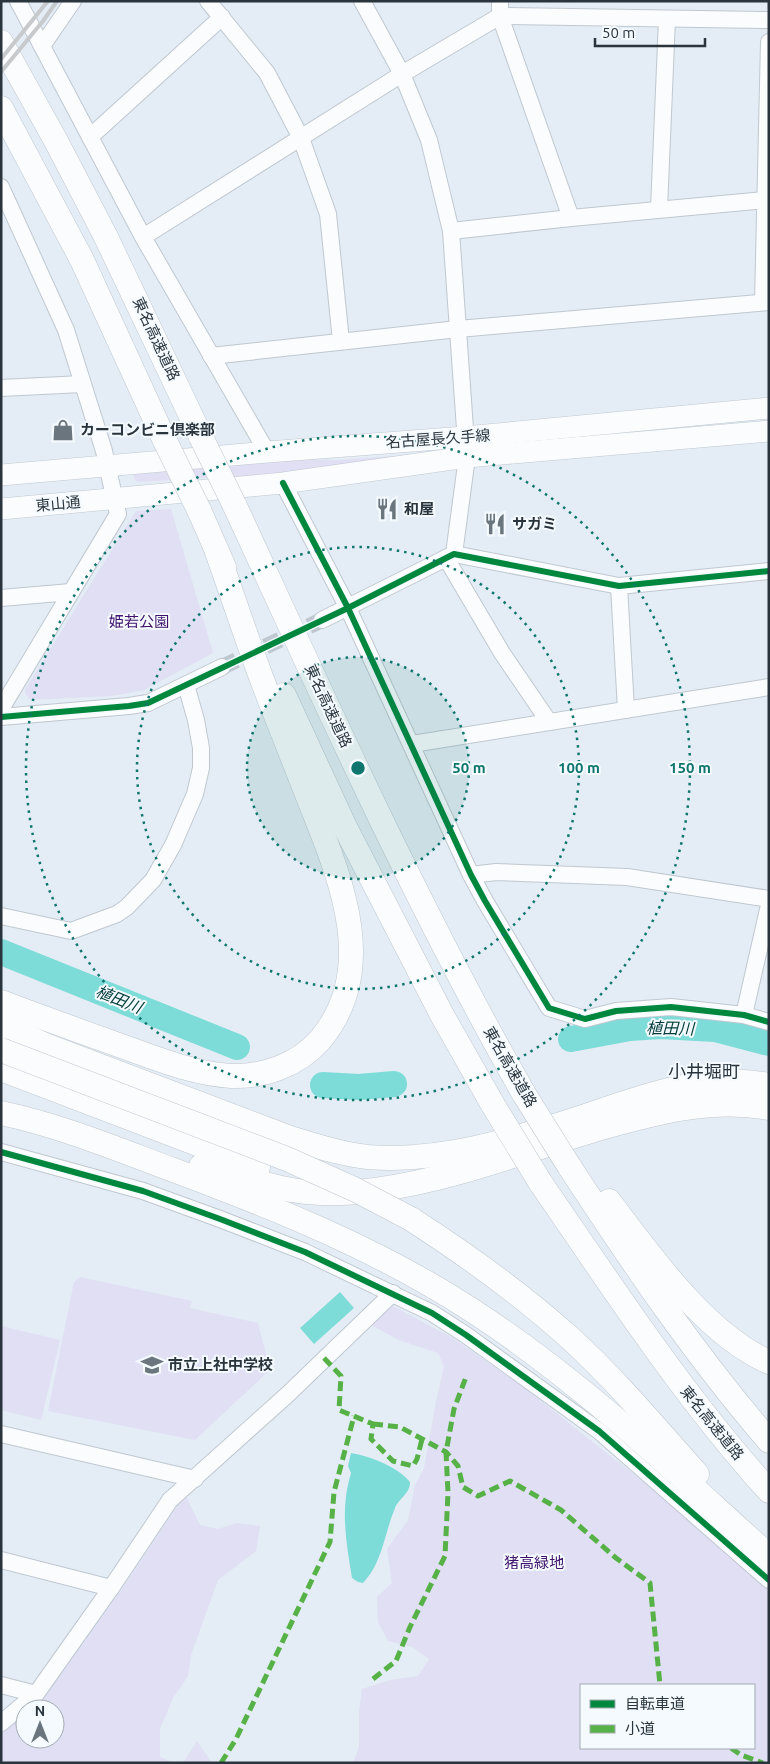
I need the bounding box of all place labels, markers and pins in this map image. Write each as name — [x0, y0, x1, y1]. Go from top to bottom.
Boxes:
shop icon: カーコンビニ倶楽部 — [50, 417, 76, 443]
place label: カーコンビニ倶楽部 — [80, 421, 215, 438]
restaurant icon: 和屋 — [374, 496, 400, 522]
place label: 和屋 — [404, 500, 434, 517]
restaurant icon: サガミ — [482, 511, 508, 537]
place label: サガミ — [512, 515, 557, 532]
centre of rings — [349, 759, 367, 777]
school or university icon: 市立上社中学校 — [139, 1352, 165, 1378]
place label: 市立上社中学校 — [168, 1356, 273, 1373]

